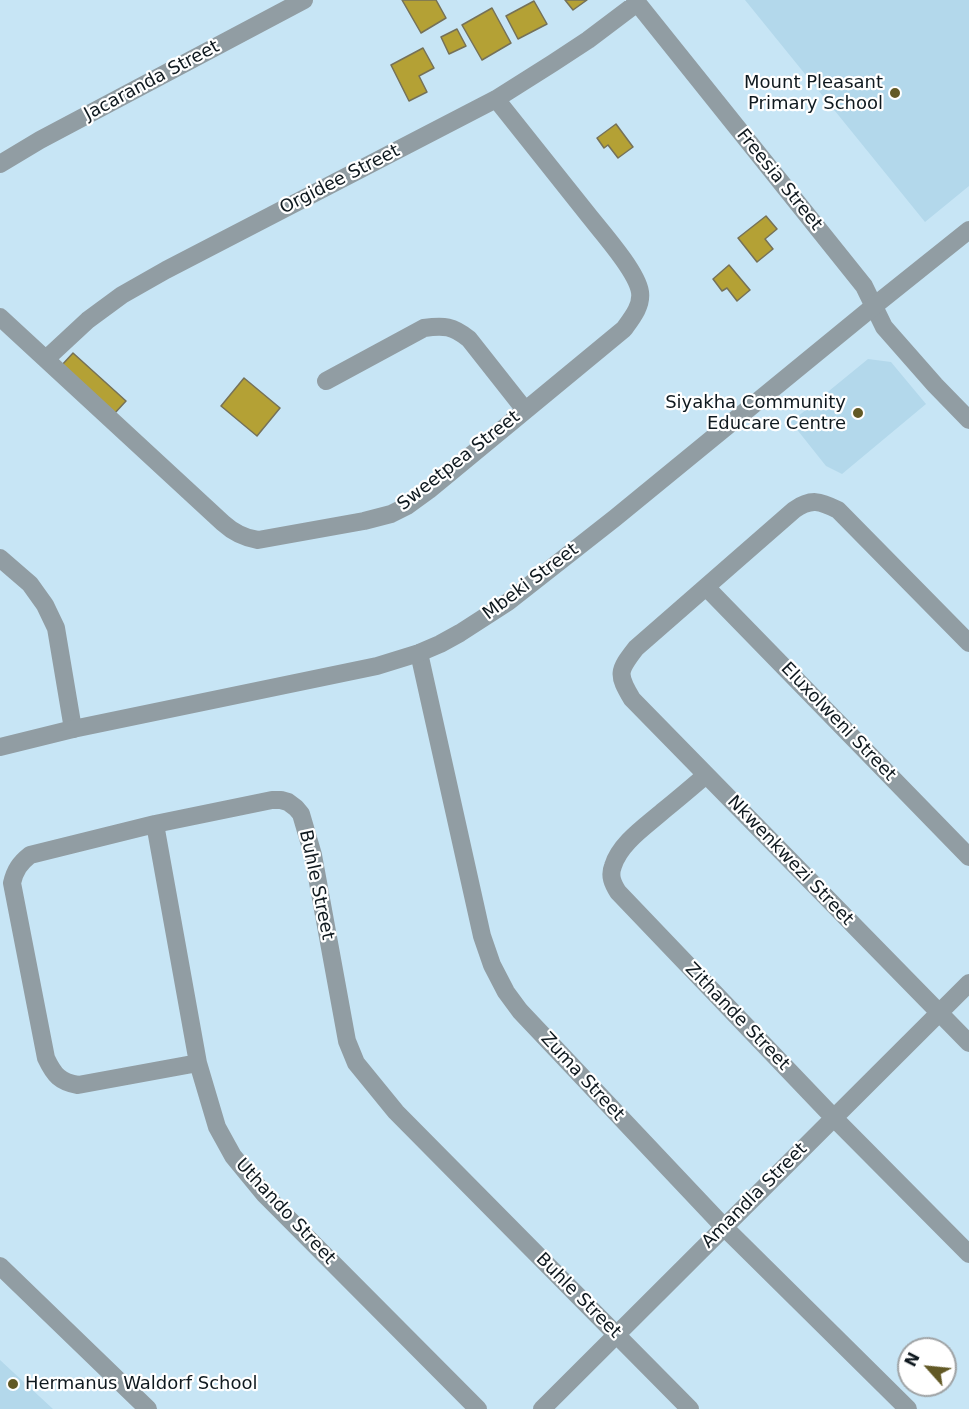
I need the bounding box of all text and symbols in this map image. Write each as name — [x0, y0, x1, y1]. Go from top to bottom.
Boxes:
street label: Jacaranda Street — [81, 36, 223, 126]
place label: Mount Pleasant Primary School — [744, 72, 883, 115]
marker: Mount Pleasant Primary School — [888, 86, 902, 100]
street label: Freesia Street — [732, 125, 826, 235]
street label: Orgidee Street — [276, 140, 404, 220]
place label: Siyakha Community Educare Centre — [665, 392, 846, 434]
marker: Siyakha Community Educare Centre — [851, 406, 865, 420]
street label: Sweetpea Street — [394, 407, 524, 515]
street label: Mbeki Street — [479, 539, 583, 625]
street label: Eluxolweni Street — [776, 658, 900, 786]
street label: Nkwenkwezi Street — [722, 792, 858, 930]
street label: Buhle Street — [294, 828, 338, 942]
street label: Zithande Street — [680, 959, 794, 1075]
street label: Zuma Street — [536, 1028, 628, 1126]
street label: Amandla Street — [698, 1139, 812, 1253]
street label: Uthando Street — [230, 1155, 340, 1269]
street label: Buhle Street — [531, 1249, 625, 1343]
north arrow — [897, 1337, 957, 1397]
text: N — [901, 1349, 924, 1370]
place label: Hermanus Waldorf School — [25, 1373, 258, 1395]
marker: Hermanus Waldorf School — [6, 1377, 20, 1391]

